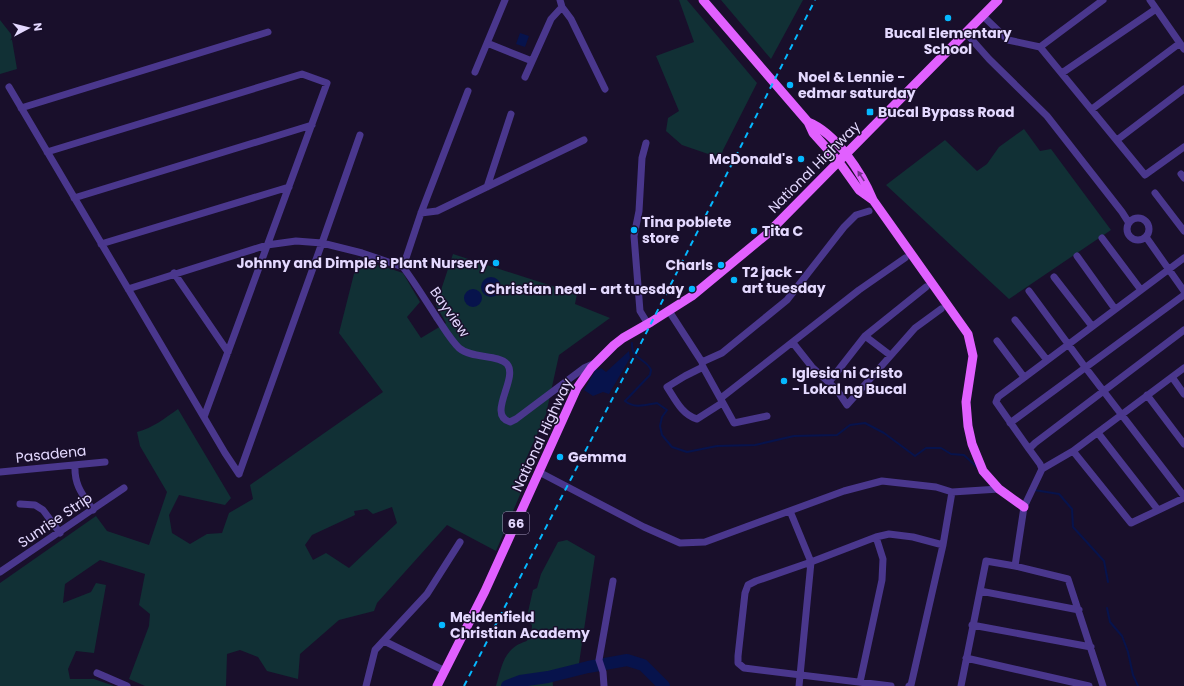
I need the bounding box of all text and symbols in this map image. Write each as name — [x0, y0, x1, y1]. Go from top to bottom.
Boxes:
north arrow — [8, 8, 48, 48]
marker: Bucal Elementary School — [943, 13, 953, 23]
text: N — [29, 22, 46, 32]
place label: Bucal Elementary School — [885, 23, 1012, 59]
place label: Noel & Lennie - edmar saturday — [798, 67, 916, 103]
marker: Noel & Lennie - edmar saturday — [785, 80, 795, 90]
place label: Bucal Bypass Road — [878, 102, 1014, 122]
marker: Bucal Bypass Road — [865, 107, 875, 117]
street label: National Highway — [764, 116, 865, 217]
place label: McDonald's — [709, 149, 793, 169]
marker: McDonald's — [796, 154, 806, 164]
one-way arrow — [858, 170, 865, 182]
place label: Tina poblete store — [642, 212, 732, 248]
place label: Tita C — [762, 221, 804, 241]
marker: Tina poblete store — [629, 225, 639, 235]
marker: Tita C — [749, 226, 759, 236]
place label: Johnny and Dimple's Plant Nursery — [236, 253, 488, 273]
place label: Charls — [665, 255, 713, 275]
marker: Johnny and Dimple's Plant Nursery — [491, 258, 501, 268]
marker: Charls — [716, 260, 726, 270]
place label: T2 jack - art tuesday — [742, 262, 826, 298]
marker: T2 jack - art tuesday — [729, 275, 739, 285]
place label: Christian neal - art tuesday — [485, 279, 684, 299]
street label: Bayview — [425, 283, 475, 342]
marker: Christian neal - art tuesday — [687, 284, 697, 294]
place label: Iglesia ni Cristo - Lokal ng Bucal — [792, 363, 907, 399]
street label: National Highway — [507, 375, 577, 495]
marker: Iglesia ni Cristo - Lokal ng Bucal — [779, 376, 789, 386]
street label: Pasadena — [15, 440, 87, 468]
place label: Gemma — [568, 447, 626, 467]
marker: Gemma — [555, 452, 565, 462]
street label: Sunrise Strip — [14, 488, 96, 552]
road number: 66 — [503, 512, 529, 534]
place label: Meldenfield Christian Academy — [450, 607, 590, 643]
marker: Meldenfield Christian Academy — [437, 620, 447, 630]

